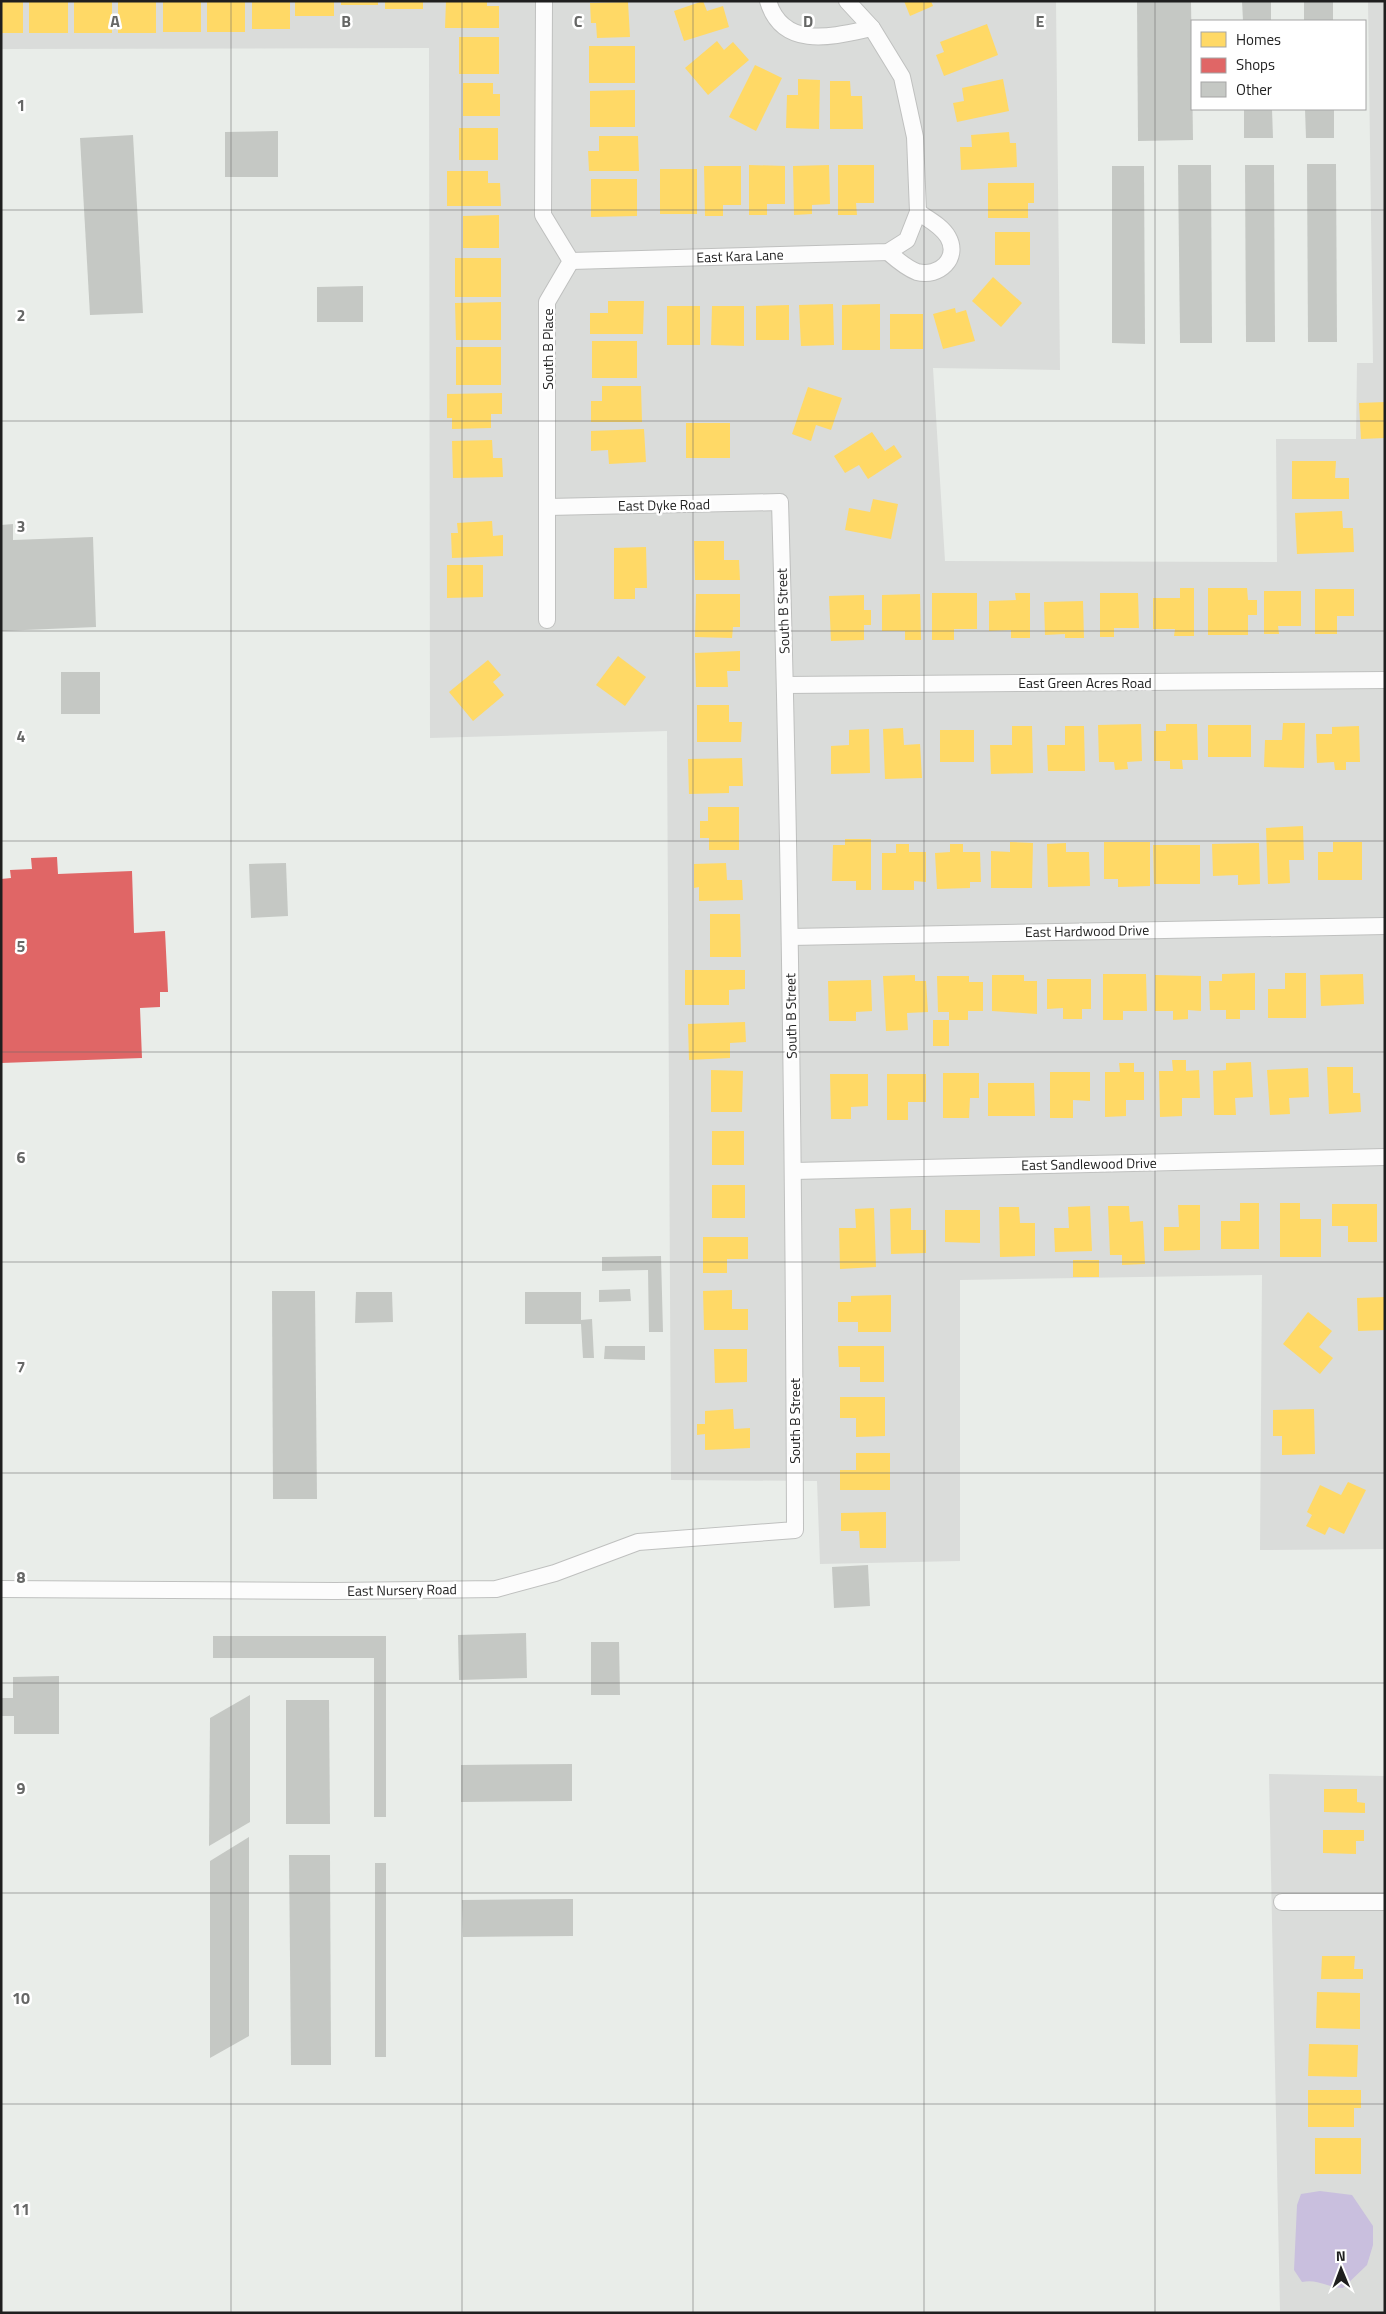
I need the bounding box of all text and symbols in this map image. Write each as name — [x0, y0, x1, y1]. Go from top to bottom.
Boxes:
text: A — [110, 9, 120, 33]
text: B — [341, 9, 351, 33]
text: C — [574, 9, 583, 33]
text: D — [803, 9, 813, 33]
text: E — [1036, 9, 1045, 33]
legend — [1191, 20, 1366, 110]
text: Homes — [1236, 28, 1281, 51]
text: Shops — [1236, 53, 1275, 76]
text: Other — [1236, 78, 1272, 101]
text: 1 — [17, 93, 25, 117]
street label: East Kara Lane — [696, 243, 784, 268]
text: 2 — [17, 303, 25, 327]
street label: South B Place — [537, 308, 558, 390]
street label: East Dyke Road — [618, 493, 710, 516]
text: 3 — [17, 514, 25, 538]
street label: South B Street — [771, 568, 794, 654]
street label: East Green Acres Road — [1018, 672, 1152, 693]
text: 4 — [17, 724, 26, 748]
street label: East Hardwood Drive — [1025, 919, 1149, 942]
text: 5 — [17, 934, 26, 958]
street label: South B Street — [779, 973, 802, 1059]
text: 6 — [17, 1145, 26, 1169]
street label: East Sandlewood Drive — [1021, 1152, 1157, 1175]
text: 7 — [17, 1355, 25, 1379]
street label: South B Street — [784, 1378, 805, 1464]
text: 8 — [17, 1565, 26, 1589]
street label: East Nursery Road — [347, 1578, 457, 1601]
text: 9 — [17, 1776, 26, 1800]
text: 10 — [12, 1986, 30, 2010]
text: 11 — [12, 2197, 30, 2221]
north arrow — [1316, 2244, 1366, 2294]
text: N — [1336, 2245, 1346, 2266]

